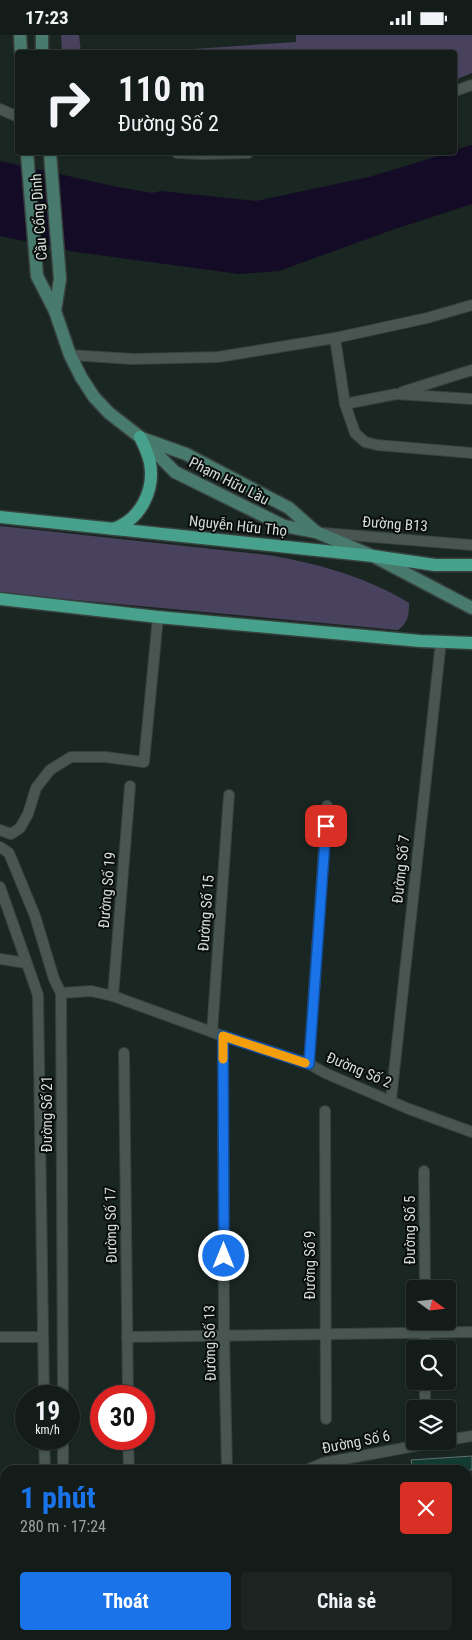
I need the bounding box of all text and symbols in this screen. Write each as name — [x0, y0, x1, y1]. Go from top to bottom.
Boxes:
text: 17:23 — [25, 6, 69, 29]
text: 110 m — [118, 69, 205, 110]
icon: right — [35, 70, 100, 135]
text: Đường Số 2 — [118, 111, 219, 136]
street label: Cầu Cống Dinh — [27, 173, 51, 261]
street label: Phạm Hữu Lầu — [186, 453, 272, 509]
street label: Nguyễn Hữu Thọ — [188, 512, 288, 540]
street label: Đường B13 — [362, 513, 428, 535]
pin — [305, 805, 347, 847]
icon: arrive — [312, 812, 340, 840]
street label: Đường Số 7 — [388, 834, 414, 904]
street label: Đường Số 19 — [95, 851, 119, 929]
street label: Đường Số 15 — [194, 874, 218, 952]
street label: Đường Số 2 — [324, 1048, 394, 1092]
street label: Đường Số 21 — [38, 1076, 56, 1152]
street label: Đường Số 17 — [101, 1187, 121, 1263]
street label: Đường Số 5 — [401, 1196, 419, 1264]
position arrow — [197, 1229, 249, 1281]
street label: Đường Số 9 — [301, 1231, 319, 1299]
north arrow — [406, 1280, 456, 1330]
map controls — [406, 1280, 456, 1450]
street label: Đường Số 13 — [200, 1305, 220, 1381]
button: search — [406, 1340, 456, 1390]
speed limit sign: 30 — [90, 1385, 155, 1450]
text: 19 — [35, 1397, 60, 1426]
button: layers — [406, 1400, 456, 1450]
text: km/h — [35, 1423, 60, 1437]
street label: Đường Số 6 — [320, 1427, 392, 1457]
text: 1 phút — [20, 1480, 96, 1515]
button: close — [400, 1482, 452, 1534]
text: 280 m · 17:24 — [20, 1517, 106, 1536]
button: Thoát — [20, 1572, 231, 1630]
button: Chia sẻ — [241, 1572, 452, 1630]

